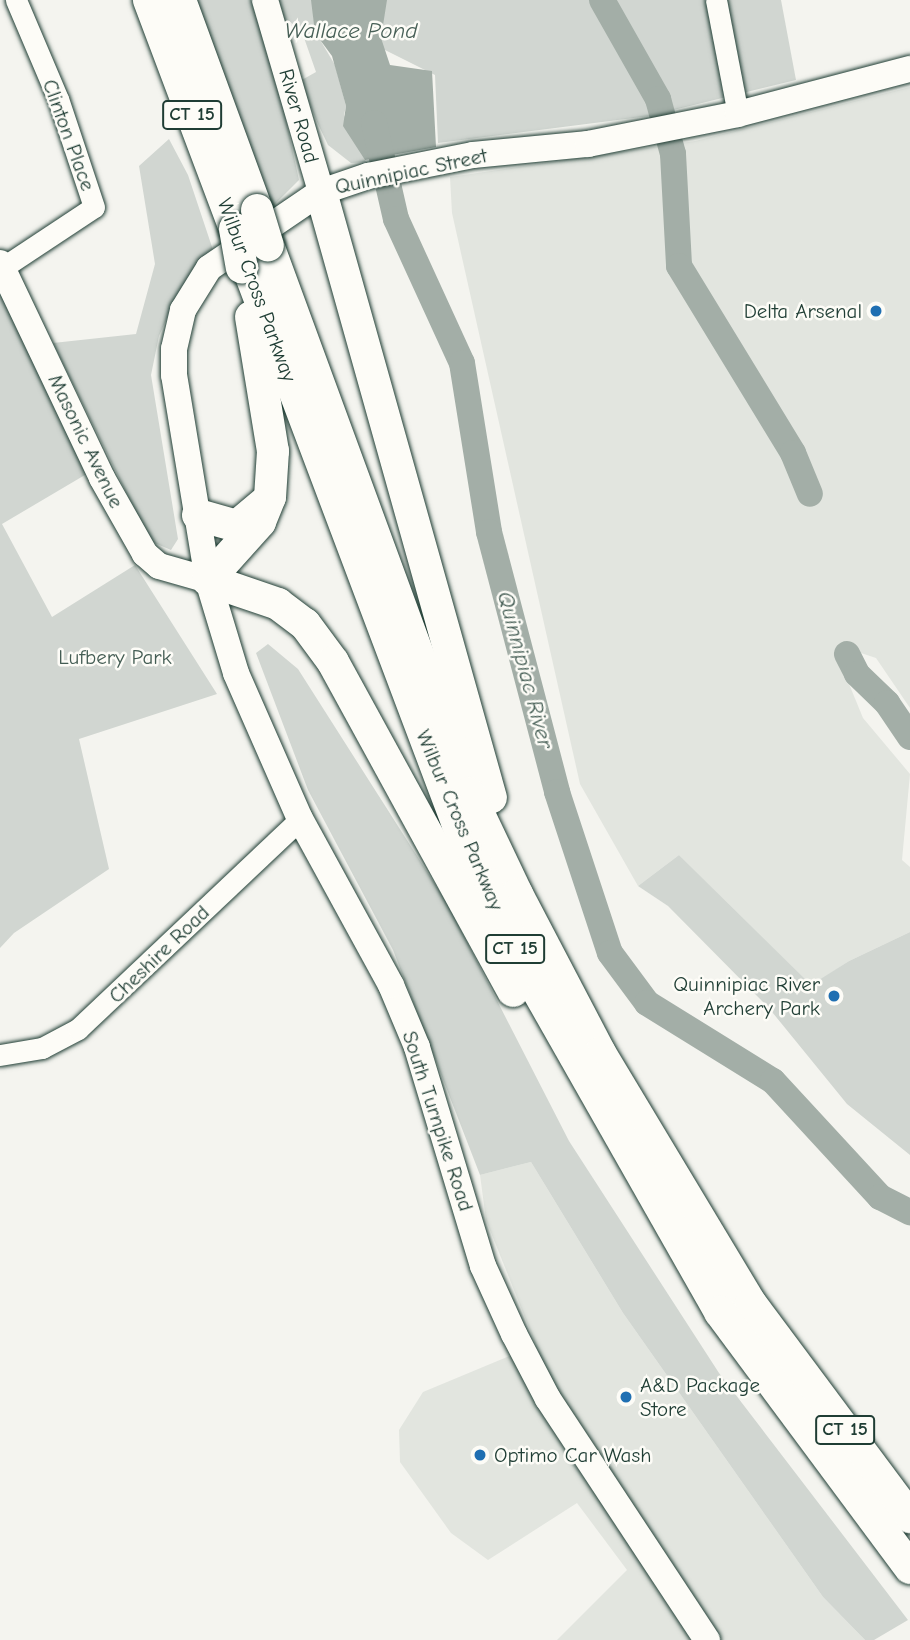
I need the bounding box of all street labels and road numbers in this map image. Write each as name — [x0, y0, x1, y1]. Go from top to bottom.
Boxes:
street label: River Road — [274, 66, 324, 166]
street label: Clinton Place — [37, 76, 101, 194]
road number: CT 15 — [160, 99, 224, 130]
street label: Quinnipiac Street — [333, 143, 489, 199]
street label: Wilbur Cross Parkway — [212, 195, 302, 385]
street label: Masonic Avenue — [43, 370, 129, 512]
street label: Wilbur Cross Parkway — [411, 726, 509, 914]
street label: Cheshire Road — [103, 900, 215, 1008]
road number: CT 15 — [484, 934, 546, 965]
street label: South Turnpike Road — [397, 1028, 479, 1214]
road number: CT 15 — [814, 1414, 876, 1446]

